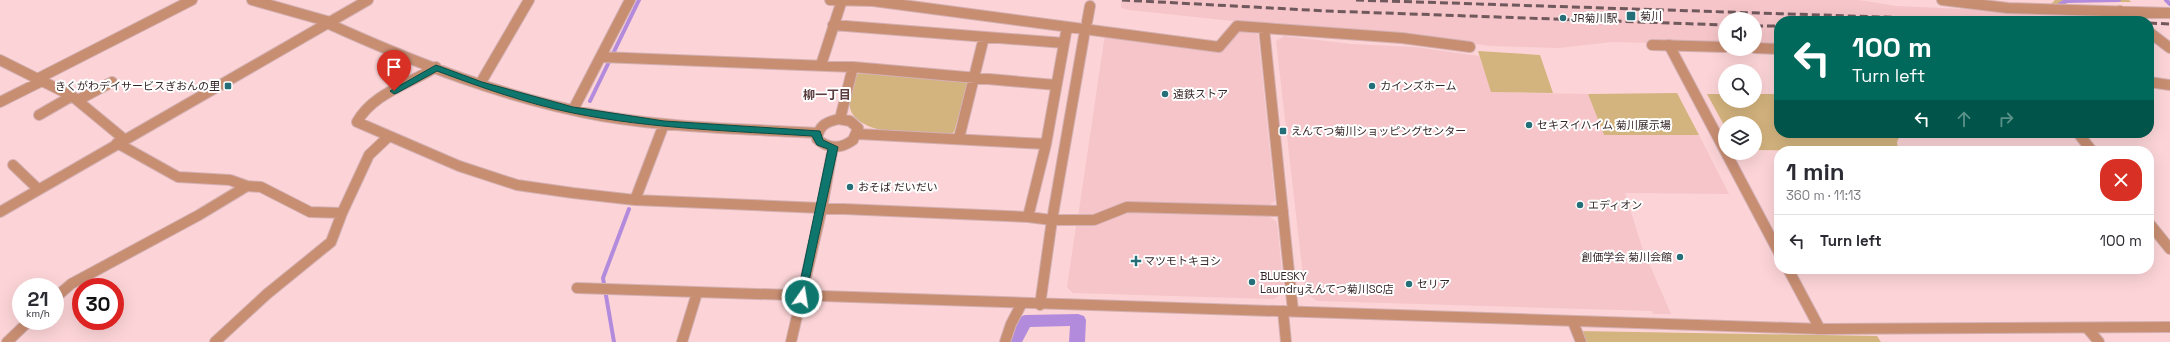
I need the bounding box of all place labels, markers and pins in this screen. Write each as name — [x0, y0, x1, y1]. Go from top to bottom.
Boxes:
place label: 菊川 — [1640, 9, 1662, 23]
marker: 菊川 — [1625, 10, 1637, 22]
place label: JR菊川駅 — [1571, 11, 1617, 25]
marker: JR菊川駅 — [1558, 13, 1568, 23]
pin — [377, 50, 411, 91]
place label: きくがわデイサービスぎおんの里 — [55, 79, 220, 93]
place label: カインズホーム — [1380, 79, 1456, 93]
marker: きくがわデイサービスぎおんの里 — [223, 81, 233, 91]
marker: カインズホーム — [1367, 81, 1377, 91]
place label: 遠鉄ストア — [1173, 87, 1228, 101]
marker: 遠鉄ストア — [1160, 89, 1170, 99]
place label: セキスイハイム 菊川展示場 — [1537, 118, 1671, 132]
marker: セキスイハイム 菊川展示場 — [1524, 120, 1534, 130]
place label: えんてつ菊川ショッピングセンター — [1291, 124, 1466, 138]
marker: えんてつ菊川ショッピングセンター — [1278, 126, 1288, 136]
place label: おそば だいだい — [858, 180, 938, 194]
marker: おそば だいだい — [845, 182, 855, 192]
place label: エディオン — [1588, 198, 1642, 212]
marker: エディオン — [1575, 200, 1585, 210]
place label: 創価学会 菊川会館 — [1581, 250, 1672, 264]
marker: 創価学会 菊川会館 — [1675, 252, 1685, 262]
place label: マツモトキヨシ — [1144, 254, 1221, 268]
marker: マツモトキヨシ — [1131, 256, 1141, 266]
place label: BLUESKY Laundryえんてつ菊川SC店 — [1260, 269, 1394, 296]
marker: BLUESKY Laundryえんてつ菊川SC店 — [1247, 277, 1257, 287]
place label: セリア — [1417, 277, 1450, 291]
marker: セリア — [1404, 279, 1414, 289]

